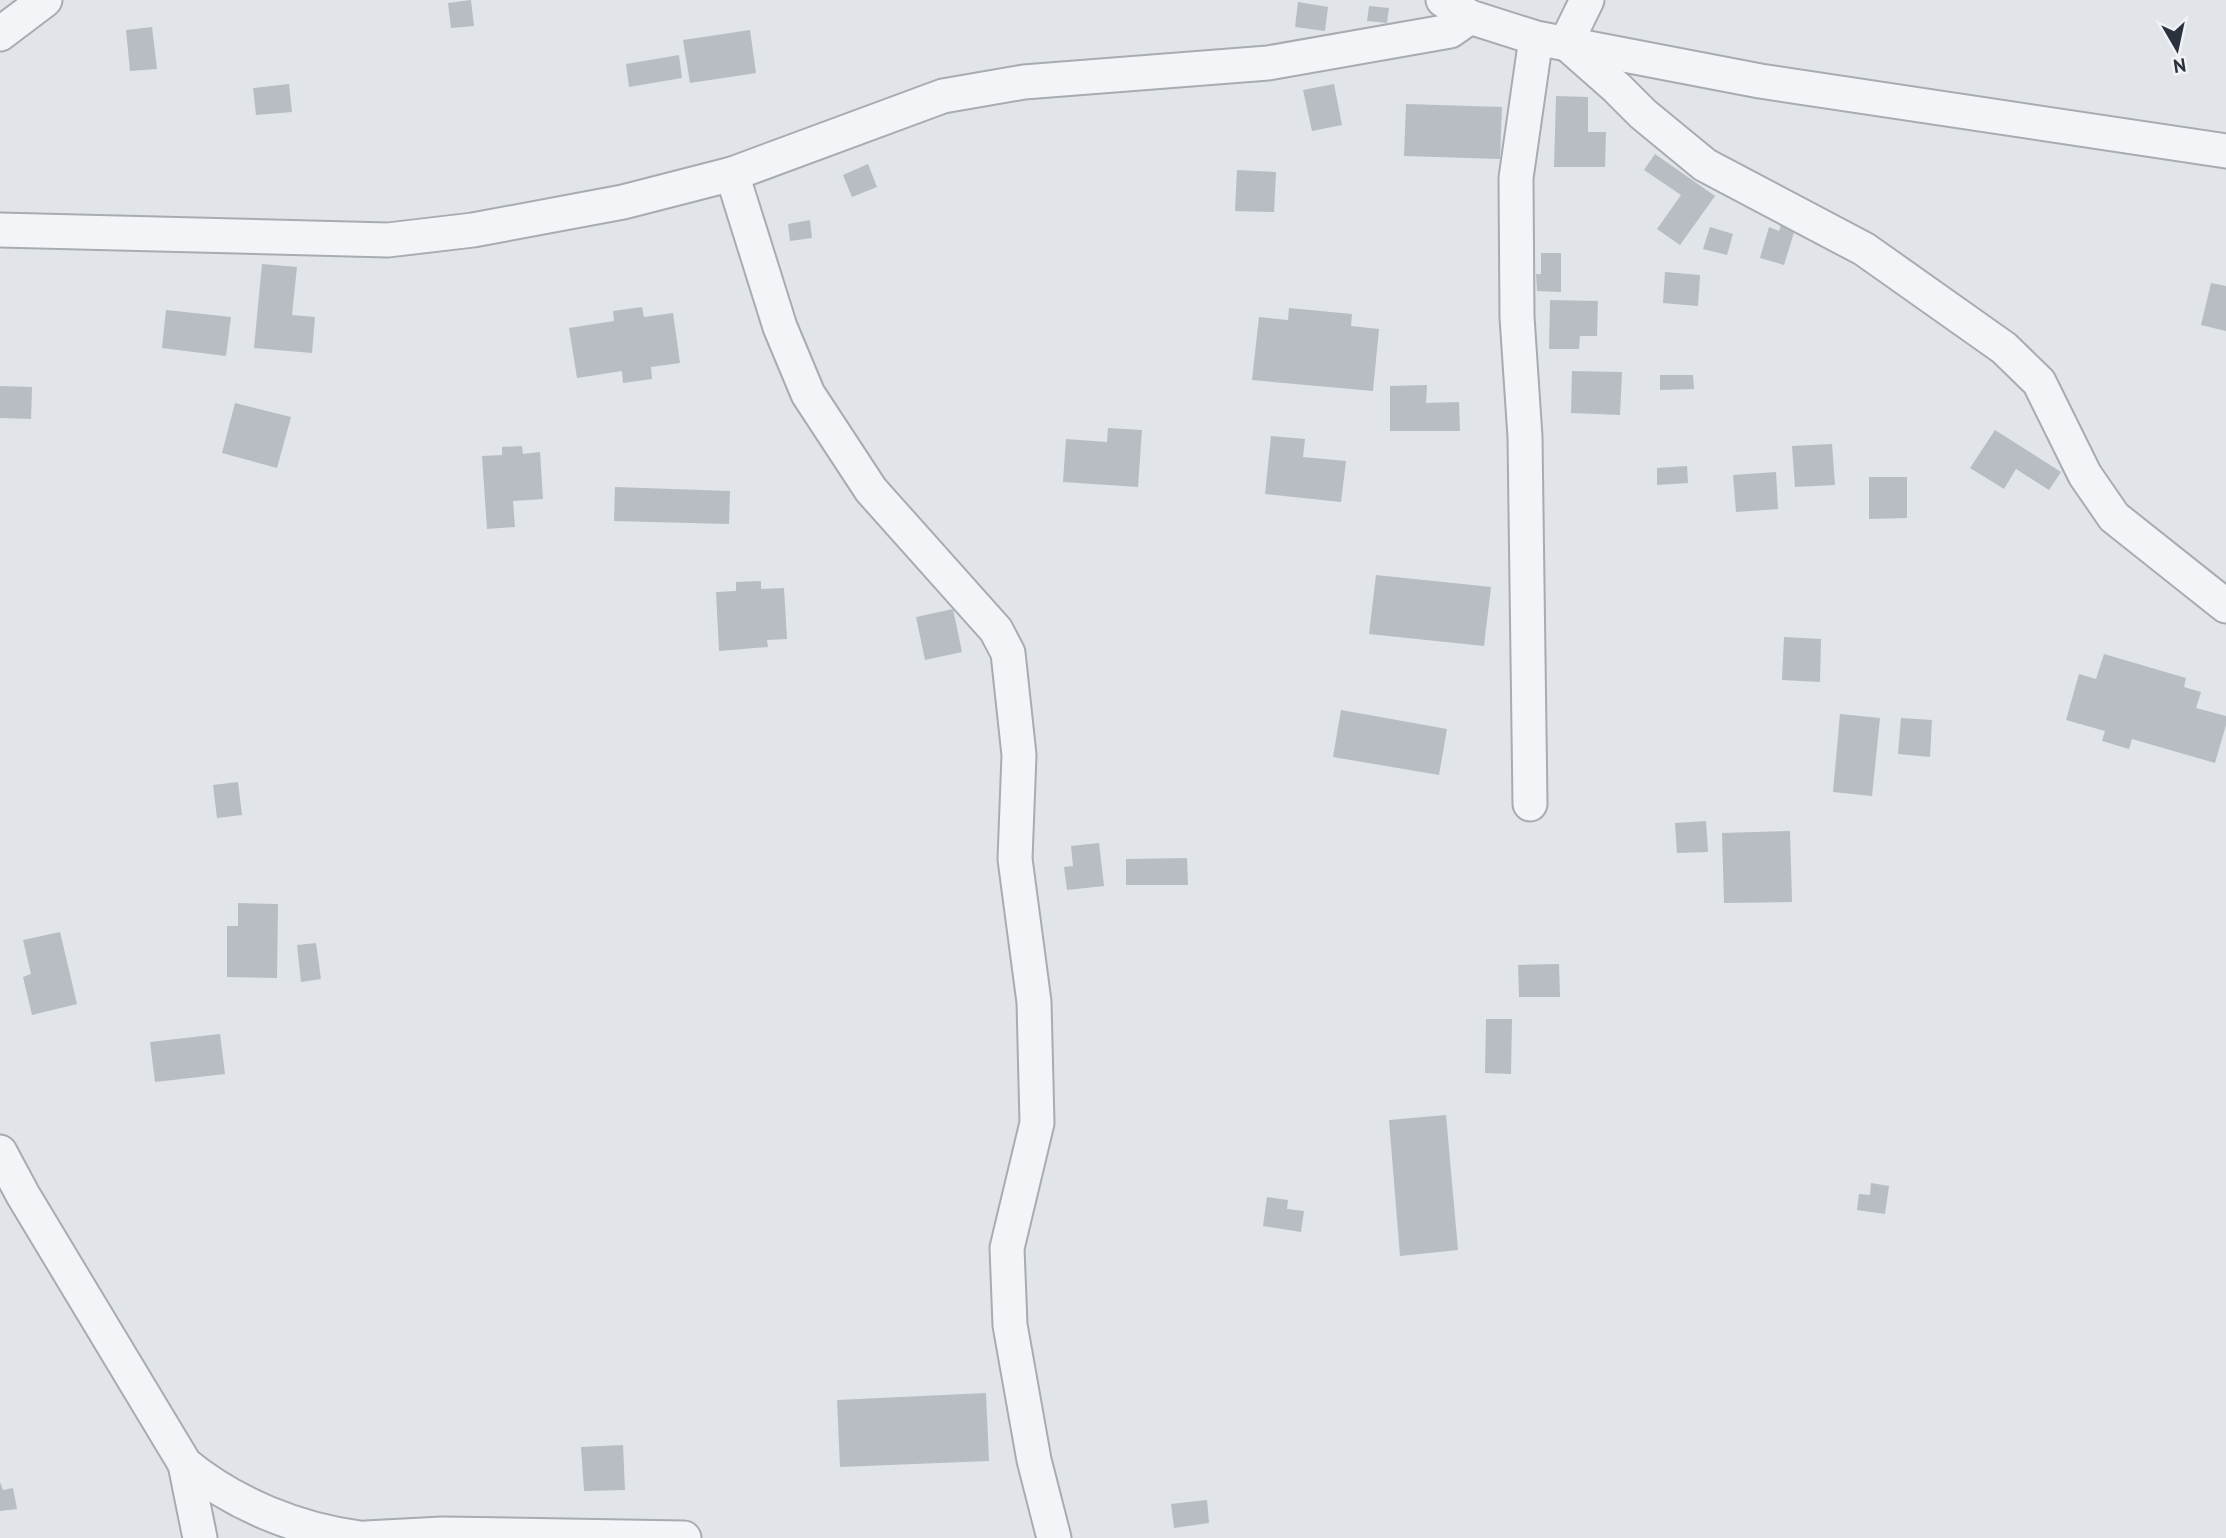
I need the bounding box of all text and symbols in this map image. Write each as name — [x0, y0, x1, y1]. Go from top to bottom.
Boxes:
north arrow — [2142, 14, 2212, 84]
text: N — [2172, 53, 2188, 79]

